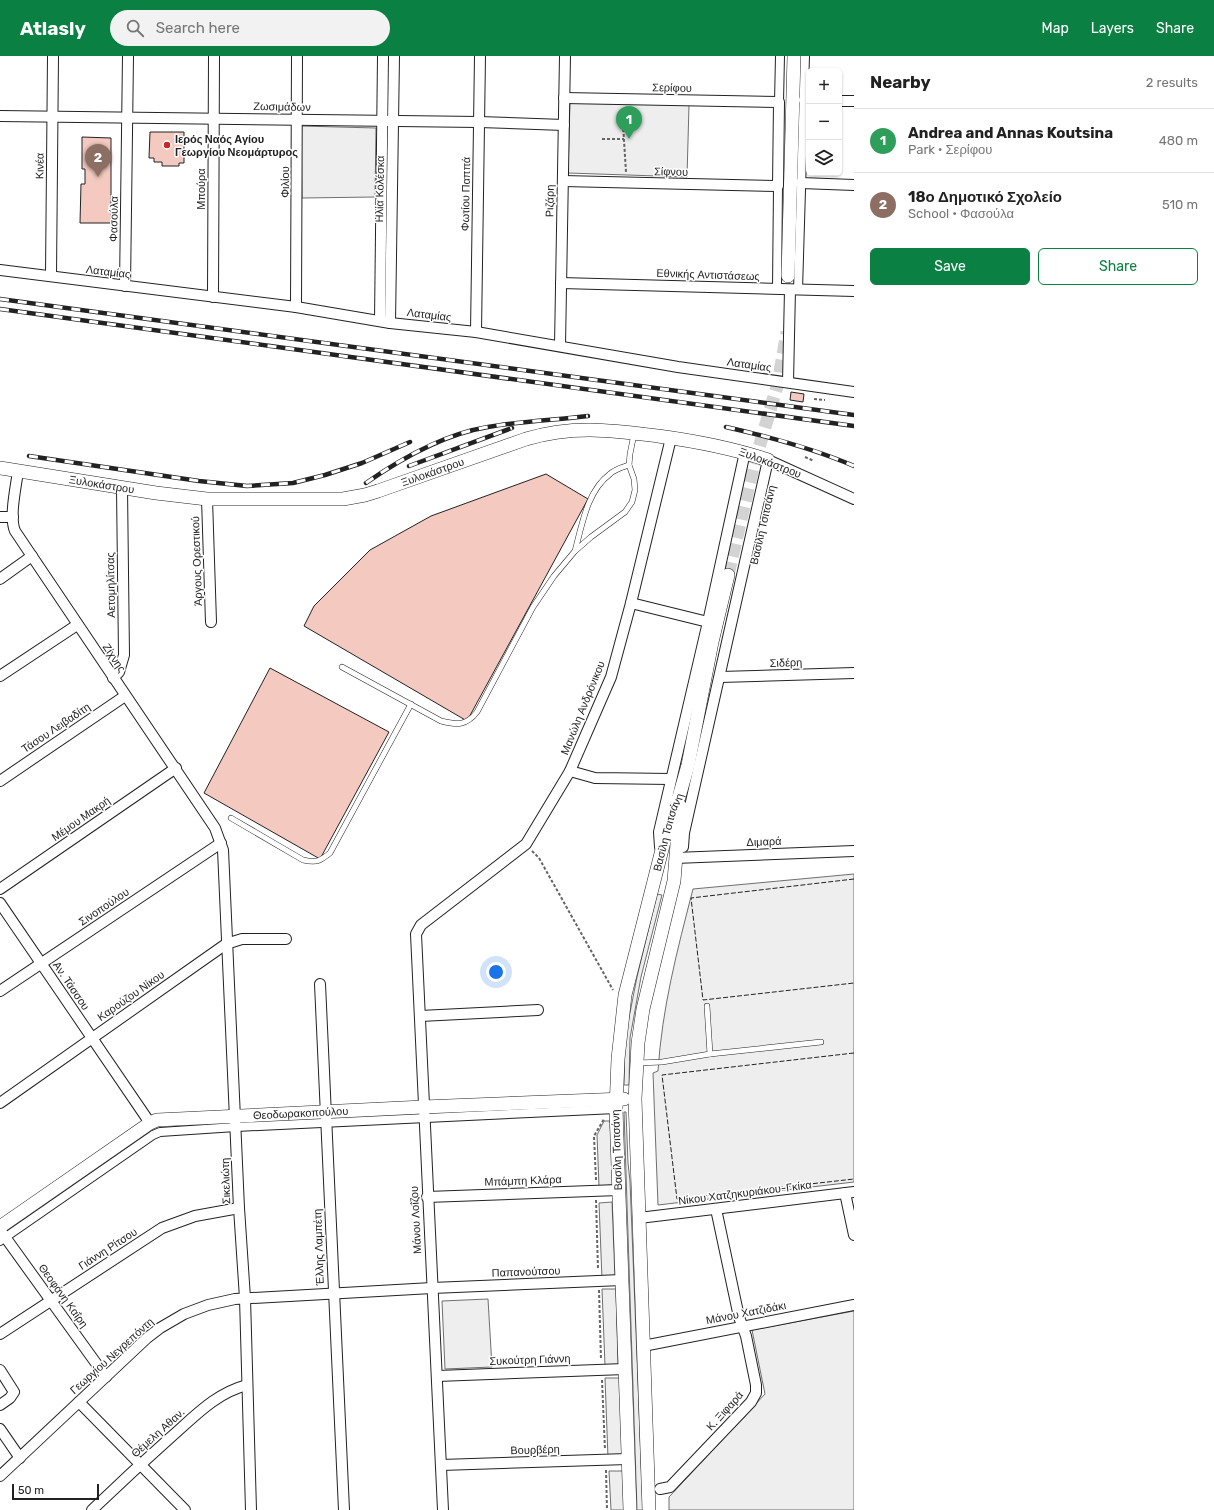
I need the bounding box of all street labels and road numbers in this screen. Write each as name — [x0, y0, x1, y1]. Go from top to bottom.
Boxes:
street label: Σερίφου — [652, 81, 692, 95]
street label: Ζωσιμάδων — [253, 100, 311, 114]
street label: Κινέα — [33, 152, 47, 179]
street label: Ηλία Κολέσκα — [373, 155, 387, 223]
street label: Φωτίου Παππά — [459, 156, 473, 231]
street label: Σίφνου — [654, 165, 688, 179]
street label: Φιλίου — [279, 166, 292, 198]
street label: Μπούρα — [195, 168, 208, 210]
street label: Ριζάρη — [543, 185, 557, 217]
street label: Φασούλα — [107, 195, 121, 242]
street label: Λαταμίας — [85, 263, 131, 281]
street label: Εθνικής Αντιστάσεως — [656, 267, 760, 283]
street label: Λαταμίας — [406, 306, 452, 324]
street label: Λαταμίας — [726, 355, 772, 375]
street label: Ξυλοκάστρου — [737, 445, 803, 481]
street label: Ξυλοκάστρου — [399, 455, 466, 489]
street label: Ξυλοκάστρου — [68, 473, 135, 496]
street label: Βασίλη Τσιτσάνη — [748, 484, 778, 566]
street label: Άργους Ορεστικού — [189, 516, 205, 606]
street label: Αετομηλίτσας — [104, 552, 118, 618]
street label: Ζίχνης — [100, 641, 128, 675]
street label: Σιδέρη — [769, 656, 803, 670]
street label: Μανώλη Ανδρόνικου — [558, 659, 608, 757]
street label: Τάσου Λειβαδίτη — [19, 700, 93, 756]
street label: Βασίλη Τσιτσάνη — [650, 792, 686, 873]
street label: Μέμου Μακρή — [49, 794, 113, 844]
street label: Διμαρά — [746, 835, 782, 849]
street label: Σινοπούλου — [76, 885, 132, 929]
street label: Αν. Τάσσου — [50, 959, 92, 1013]
street label: Καρούζου Νίκου — [95, 968, 167, 1024]
street label: Θεοδωρακοπούλου — [253, 1104, 349, 1122]
street label: Βασίλη Τσιτσάνη — [609, 1109, 625, 1191]
street label: Σικελιώτη — [219, 1158, 233, 1204]
street label: Μπάμπη Κλάρα — [484, 1173, 563, 1189]
street label: Νίκου Χατζηκυριάκου-Γκίκα — [678, 1178, 813, 1208]
street label: Μάνου Λοΐζου — [408, 1186, 424, 1254]
street label: Έλλης Λαμπέτη — [311, 1208, 327, 1287]
street label: Γιάννη Ρίτσου — [76, 1225, 140, 1273]
street label: Θεοφάνη Καΐρη — [35, 1262, 91, 1330]
street label: Παπανούτσου — [491, 1264, 561, 1280]
street label: Μάνου Χατζιδάκι — [705, 1299, 788, 1327]
street label: Γεωργίου Νεγρεπόντη — [68, 1315, 156, 1397]
street label: Συκούτρη Γιάννη — [489, 1352, 571, 1368]
street label: Κ. Ξιφαρά — [704, 1388, 746, 1433]
street label: Θέμελη Αθαν. — [129, 1406, 187, 1460]
street label: Βουρβέρη — [510, 1443, 560, 1457]

